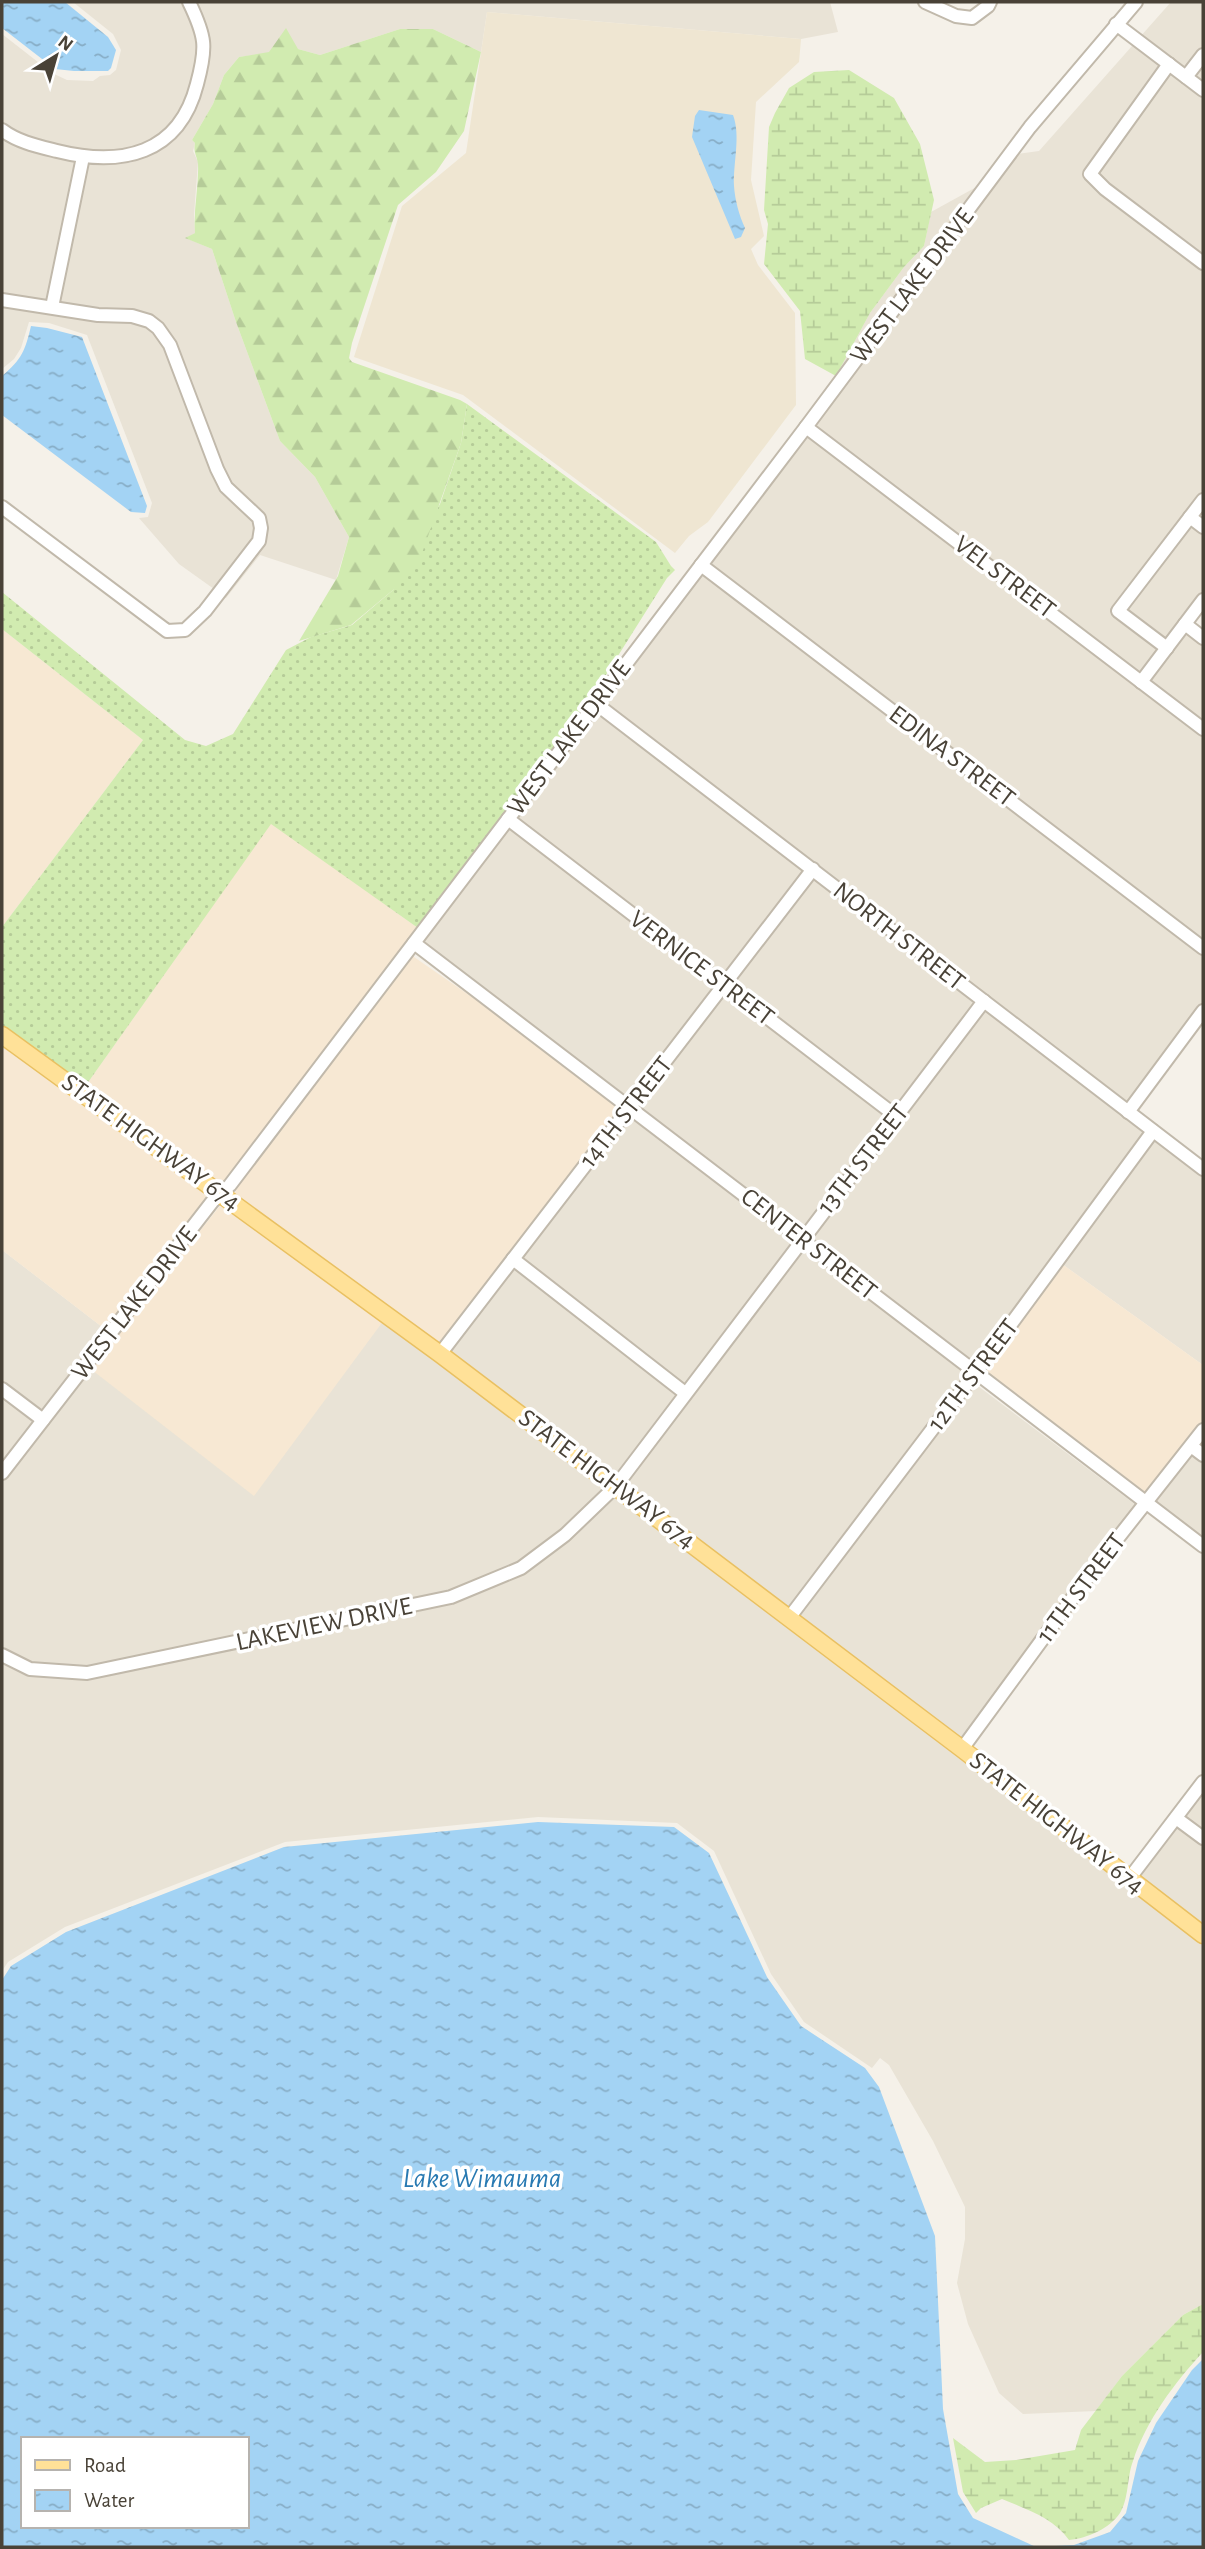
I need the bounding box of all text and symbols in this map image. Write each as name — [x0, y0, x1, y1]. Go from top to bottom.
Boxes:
north arrow — [21, 21, 91, 91]
text: N — [54, 32, 76, 55]
street label: WEST LAKE DRIVE — [846, 204, 978, 368]
street label: VEL STREET — [950, 531, 1061, 623]
street label: WEST LAKE DRIVE — [503, 656, 635, 820]
street label: EDINA STREET — [884, 700, 1020, 812]
street label: NORTH STREET — [828, 877, 970, 995]
street label: VERNICE STREET — [625, 906, 779, 1031]
street label: 14TH STREET — [575, 1051, 677, 1172]
street label: STATE HIGHWAY 674 — [57, 1069, 245, 1215]
street label: 13TH STREET — [812, 1099, 914, 1219]
street label: CENTER STREET — [736, 1183, 882, 1305]
street label: WEST LAKE DRIVE — [66, 1222, 202, 1384]
street label: 12TH STREET — [923, 1314, 1023, 1436]
street label: STATE HIGHWAY 674 — [514, 1404, 700, 1554]
street label: 11TH STREET — [1032, 1528, 1131, 1648]
street label: LAKEVIEW DRIVE — [234, 1593, 414, 1655]
street label: STATE HIGHWAY 674 — [965, 1747, 1149, 1899]
water label: Lake Wimauma — [403, 2165, 561, 2193]
legend — [21, 2437, 248, 2528]
text: Road — [84, 2455, 126, 2476]
text: Water — [84, 2490, 134, 2511]

